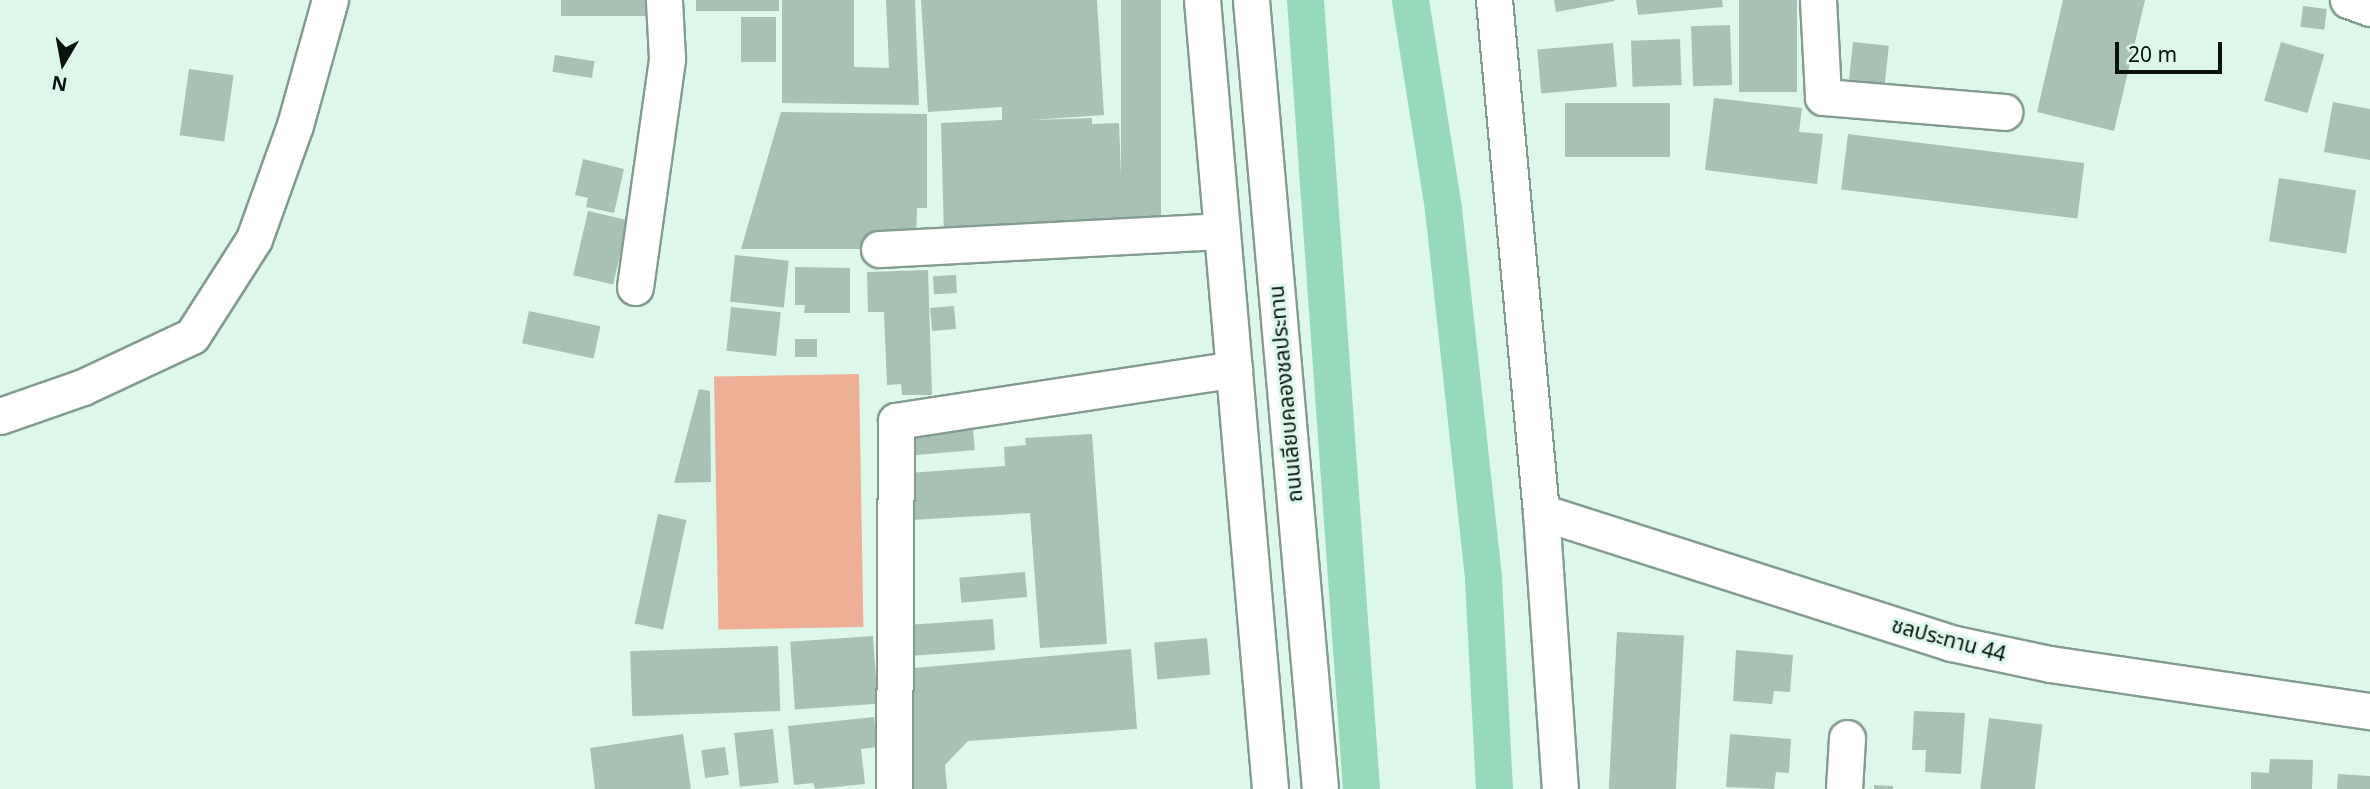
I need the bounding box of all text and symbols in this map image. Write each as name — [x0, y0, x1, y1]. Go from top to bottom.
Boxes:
north arrow — [28, 28, 98, 98]
scale bar — [2118, 28, 2225, 72]
text: 20 m — [2128, 40, 2177, 68]
text: N — [49, 70, 69, 98]
street label: ถนนเลียบคลองชลประทาน — [1263, 285, 1307, 503]
street label: ชลประทาน 44 — [1889, 612, 2009, 666]

